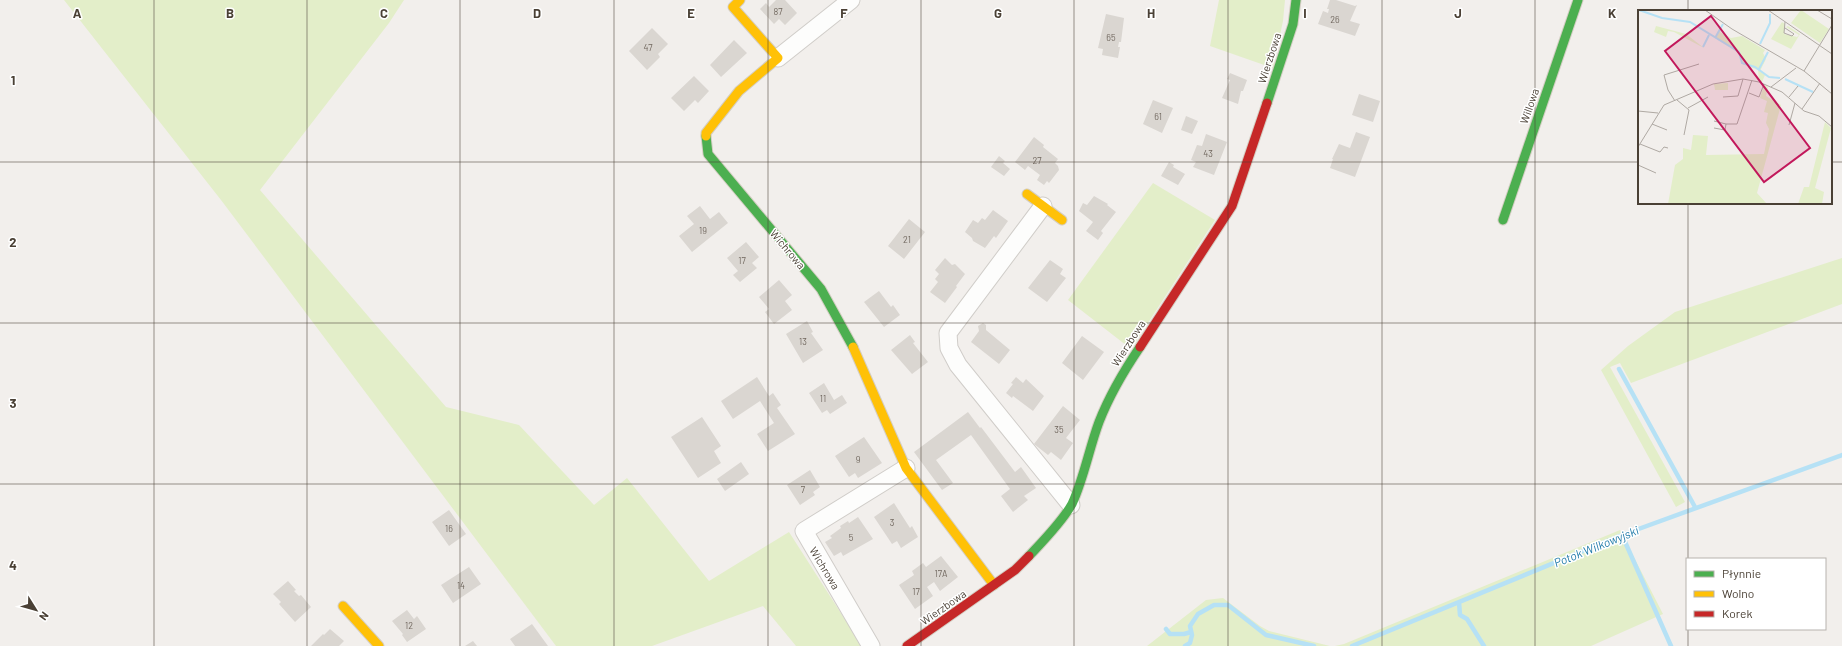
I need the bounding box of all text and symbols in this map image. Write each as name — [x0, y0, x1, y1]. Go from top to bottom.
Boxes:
text: A — [73, 5, 82, 21]
text: B — [226, 5, 234, 21]
text: C — [380, 5, 388, 21]
text: D — [533, 5, 541, 21]
text: E — [687, 5, 695, 21]
text: F — [840, 5, 848, 21]
text: G — [994, 5, 1002, 21]
text: H — [1147, 5, 1155, 21]
text: I — [1303, 5, 1307, 21]
text: J — [1454, 5, 1462, 21]
text: K — [1608, 5, 1616, 21]
house number: 87 — [774, 6, 783, 17]
inset map — [1638, 10, 1832, 204]
house number: 26 — [1330, 14, 1340, 25]
street label: Wierzbowa — [1255, 31, 1283, 85]
house number: 65 — [1106, 32, 1116, 43]
house number: 47 — [644, 42, 653, 53]
text: 1 — [11, 72, 15, 88]
street label: Willowa — [1517, 87, 1541, 125]
house number: 61 — [1154, 111, 1162, 122]
house number: 43 — [1203, 148, 1213, 159]
house number: 27 — [1032, 155, 1042, 166]
house number: 19 — [699, 225, 707, 236]
street label: Wichrowa — [768, 227, 808, 271]
text: 2 — [9, 234, 17, 250]
house number: 21 — [903, 234, 911, 245]
house number: 17 — [738, 255, 746, 266]
street label: Wierzbowa — [1108, 317, 1148, 369]
house number: 13 — [799, 336, 807, 347]
house number: 11 — [820, 393, 826, 404]
text: 3 — [9, 395, 17, 411]
house number: 35 — [1054, 424, 1064, 435]
house number: 9 — [856, 454, 861, 465]
house number: 7 — [801, 484, 806, 495]
house number: 3 — [890, 517, 895, 528]
house number: 16 — [445, 523, 453, 534]
water label: Potok Wilkowyjski — [1552, 523, 1640, 569]
house number: 5 — [849, 532, 854, 543]
street label: Wichrowa — [807, 544, 843, 592]
text: 4 — [9, 557, 17, 573]
legend — [1686, 558, 1826, 630]
text: Płynnie — [1722, 566, 1761, 580]
house number: 17A — [935, 568, 948, 579]
house number: 14 — [457, 580, 465, 591]
house number: 17 — [912, 586, 920, 597]
text: Wolno — [1722, 586, 1754, 600]
street label: Wierzbowa — [918, 587, 968, 627]
north arrow — [16, 590, 56, 630]
text: Korek — [1722, 606, 1752, 620]
text: N — [37, 609, 52, 623]
house number: 12 — [405, 620, 413, 631]

